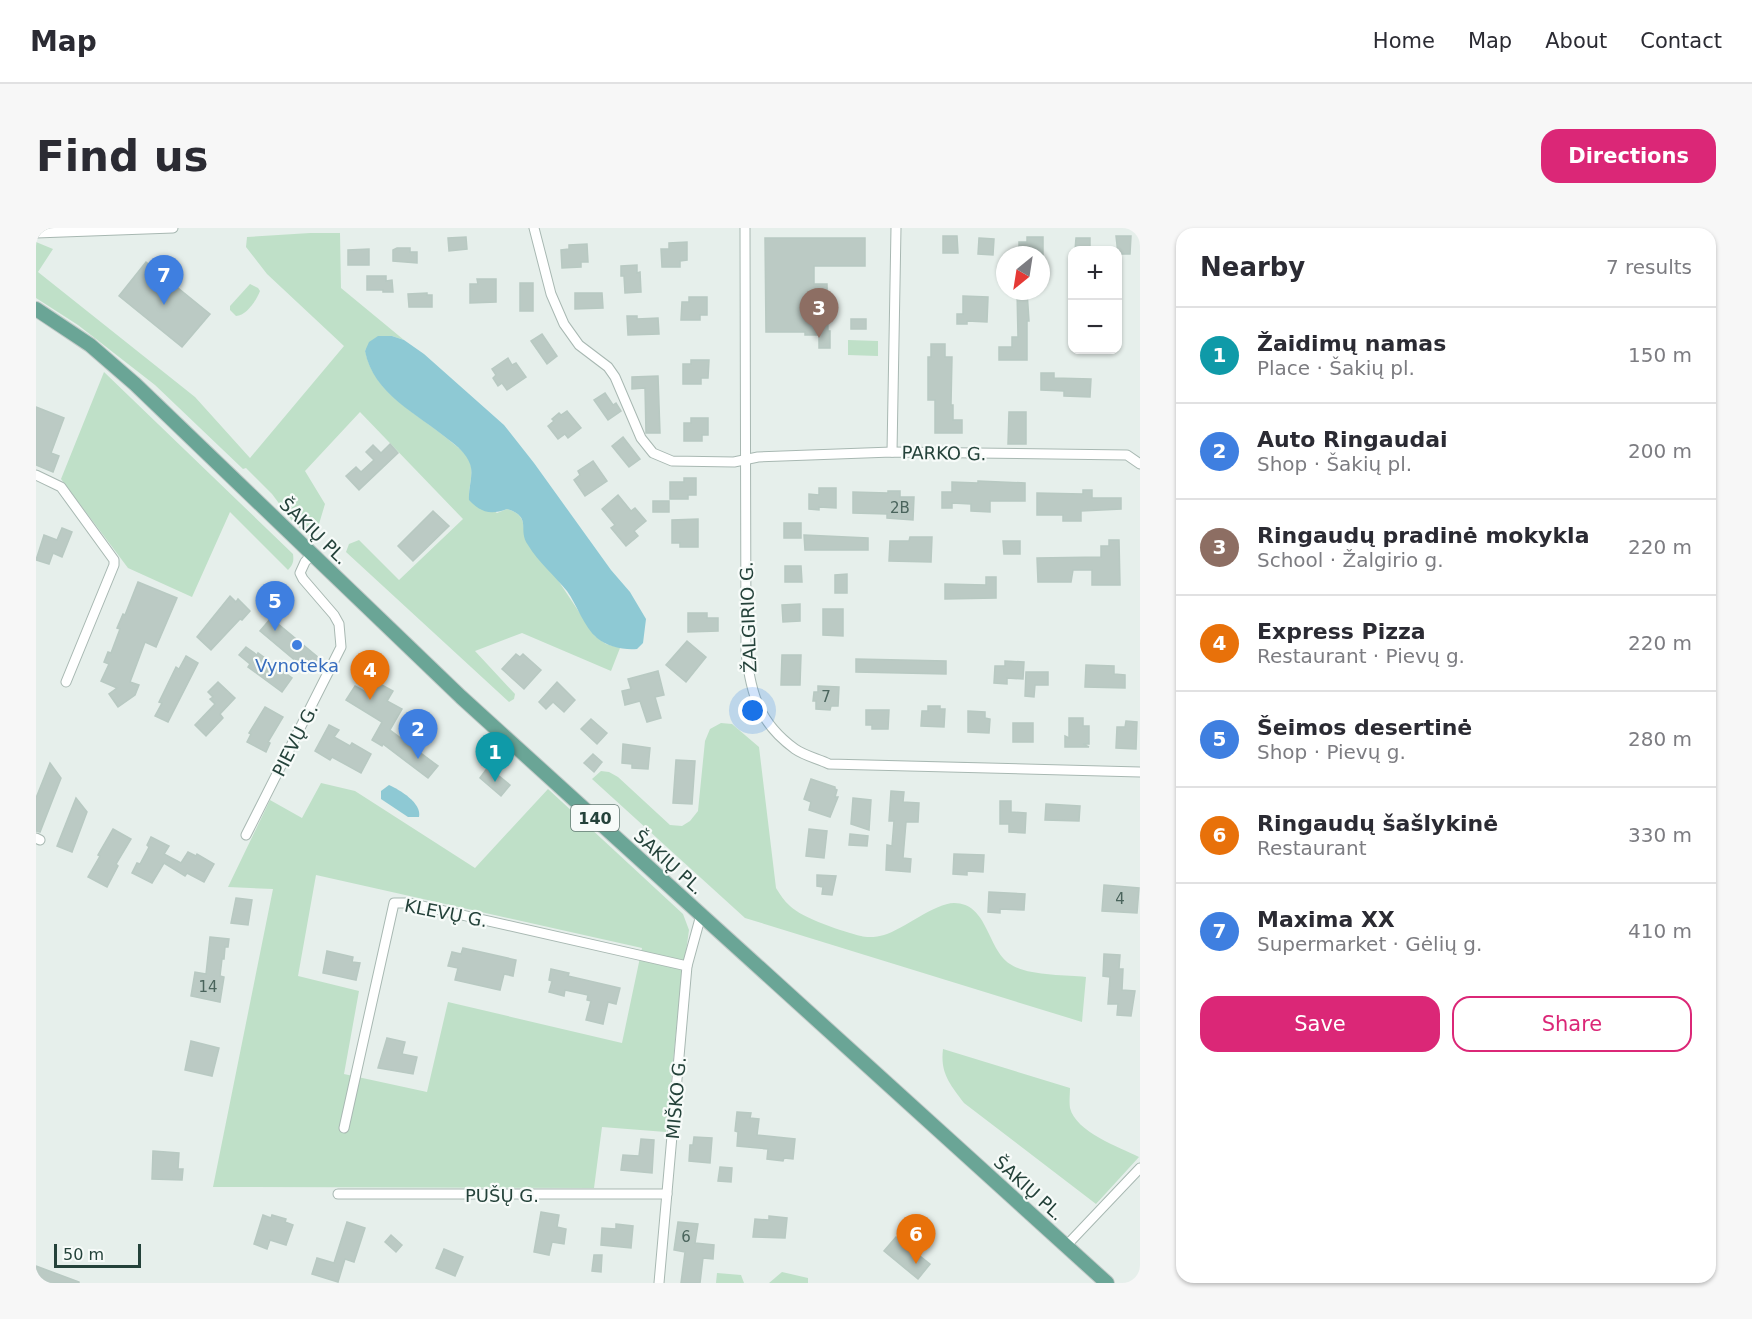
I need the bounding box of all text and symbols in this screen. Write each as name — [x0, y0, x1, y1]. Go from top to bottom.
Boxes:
text: Map — [30, 25, 97, 58]
text: Home — [1373, 29, 1435, 53]
text: Map — [1468, 29, 1512, 53]
text: About — [1545, 29, 1607, 53]
text: Contact — [1640, 29, 1722, 53]
button: Directions — [1541, 129, 1716, 183]
text: Find us — [36, 132, 209, 181]
north arrow — [996, 246, 1050, 300]
map controls — [1068, 246, 1122, 354]
button: + — [1068, 246, 1122, 300]
text: Nearby — [1200, 252, 1305, 282]
text: 7 results — [1606, 255, 1692, 279]
pin: 7 — [144, 256, 184, 305]
pin: 3 — [800, 288, 838, 338]
button: − — [1068, 300, 1122, 354]
text: Žaidimų namas — [1257, 331, 1446, 356]
text: 1 — [1213, 343, 1226, 367]
text: 150 m — [1628, 343, 1692, 367]
text: Place · Šakių pl. — [1257, 356, 1415, 380]
text: Auto Ringaudai — [1257, 427, 1448, 452]
text: 2 — [1213, 439, 1226, 463]
text: 200 m — [1628, 439, 1692, 463]
street label: PARKO G. — [901, 442, 987, 464]
text: Shop · Šakių pl. — [1257, 452, 1412, 476]
street label: ŠAKIŲ PL. — [276, 493, 352, 569]
house number: 2B — [890, 499, 910, 517]
text: Ringaudų pradinė mokykla — [1257, 523, 1589, 548]
text: 3 — [1213, 535, 1226, 559]
text: 220 m — [1628, 535, 1692, 559]
text: School · Žalgirio g. — [1257, 548, 1444, 572]
street label: ŽALGIRIO G. — [736, 561, 760, 673]
pin: 5 — [256, 582, 294, 631]
text: Express Pizza — [1257, 619, 1426, 644]
text: 4 — [1213, 631, 1226, 655]
text: 220 m — [1628, 631, 1692, 655]
marker: Vynoteka — [290, 638, 304, 652]
text: Restaurant · Pievų g. — [1257, 644, 1465, 668]
pin: 4 — [350, 650, 390, 700]
place label: Vynoteka — [255, 655, 339, 676]
house number: 7 — [821, 688, 831, 706]
your location — [738, 696, 767, 725]
street label: PIEVŲ G. — [268, 700, 322, 780]
pin: 2 — [398, 710, 437, 759]
text: Šeimos desertinė — [1257, 715, 1472, 740]
text: 5 — [1213, 727, 1226, 751]
text: 280 m — [1628, 727, 1692, 751]
pin: 1 — [476, 732, 514, 782]
text: Shop · Pievų g. — [1257, 740, 1406, 764]
road number: 140 — [571, 805, 619, 831]
text: Ringaudų šašlykinė — [1257, 811, 1498, 836]
text: 6 — [1213, 823, 1226, 847]
text: 330 m — [1628, 823, 1692, 847]
street label: ŠAKIŲ PL. — [630, 825, 708, 899]
text: Restaurant — [1257, 836, 1367, 860]
house number: 4 — [1115, 890, 1125, 908]
street label: KLEVŲ G. — [403, 895, 489, 931]
text: Maxima XX — [1257, 907, 1395, 932]
text: 7 — [1213, 919, 1226, 943]
text: 410 m — [1628, 919, 1692, 943]
text: Supermarket · Gėlių g. — [1257, 932, 1482, 956]
house number: 14 — [198, 978, 218, 996]
button: Save — [1200, 996, 1440, 1052]
button: Share — [1452, 996, 1692, 1052]
street label: MIŠKO G. — [662, 1056, 690, 1140]
street label: ŠAKIŲ PL. — [990, 1151, 1068, 1225]
street label: PUŠŲ G. — [465, 1185, 539, 1206]
pin: 6 — [896, 1214, 936, 1264]
house number: 6 — [681, 1228, 691, 1246]
scale bar — [54, 1241, 141, 1268]
text: 50 m — [63, 1245, 104, 1264]

